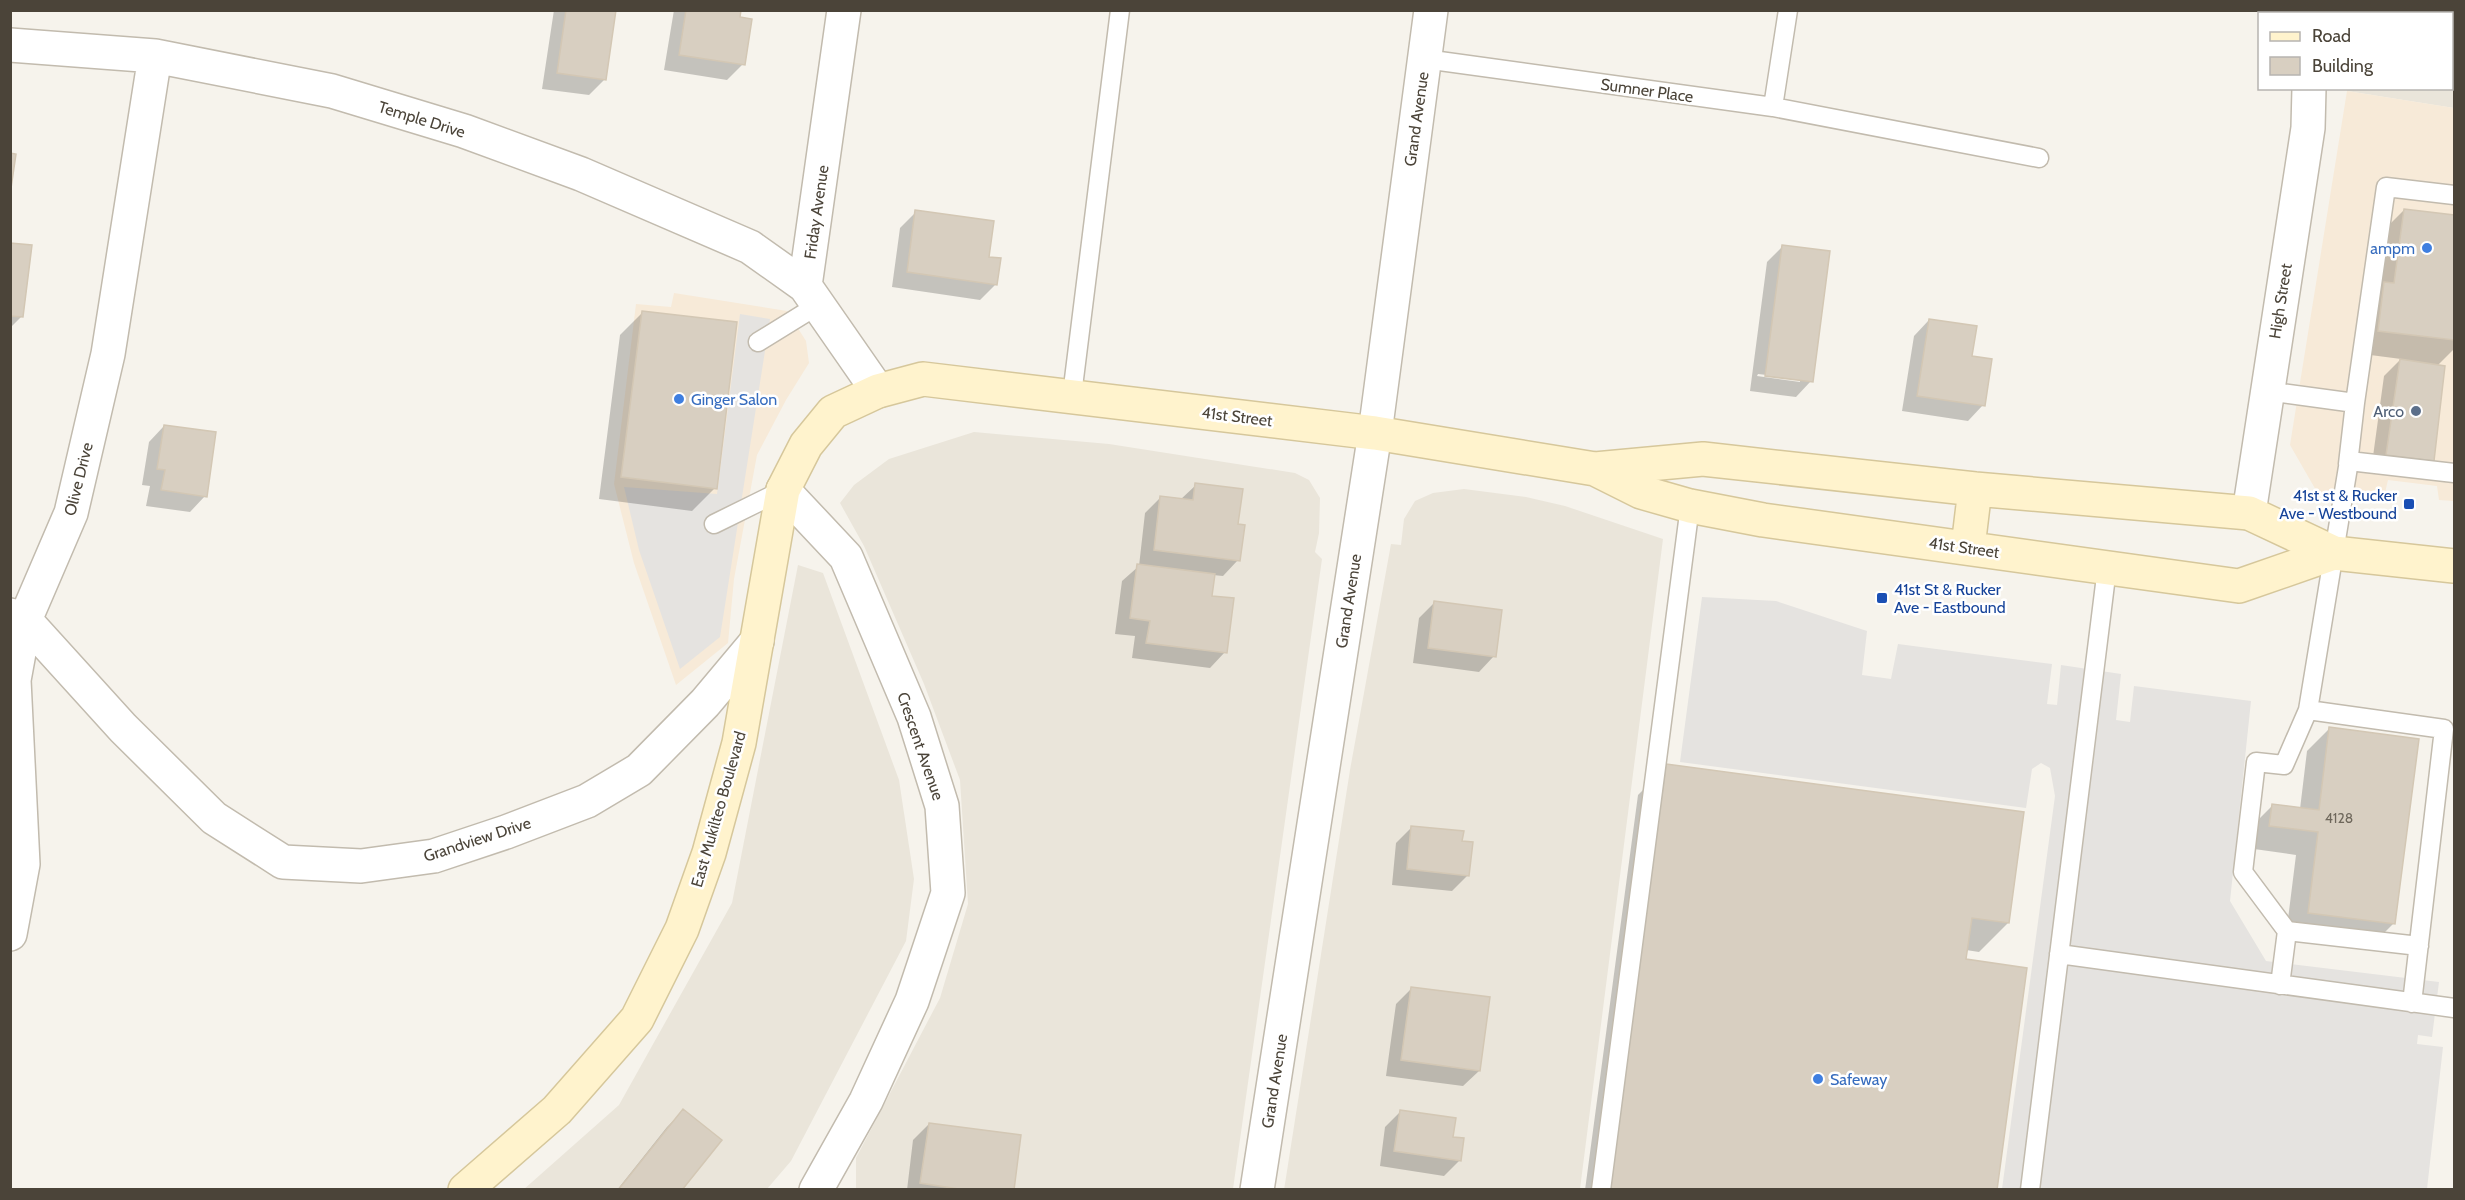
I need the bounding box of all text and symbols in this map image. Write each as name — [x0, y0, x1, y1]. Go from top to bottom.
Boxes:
legend — [2258, 12, 2453, 90]
text: Road — [2312, 25, 2351, 47]
text: Building — [2312, 55, 2374, 77]
street label: Grand Avenue — [1400, 70, 1433, 168]
street label: Sumner Place — [1599, 75, 1694, 106]
street label: Temple Drive — [376, 97, 468, 142]
street label: Friday Avenue — [800, 164, 832, 260]
place label: ampm — [2370, 239, 2415, 258]
marker: ampm — [2420, 241, 2434, 255]
street label: High Street — [2265, 262, 2296, 340]
place label: Ginger Salon — [691, 390, 777, 409]
marker: Ginger Salon — [672, 392, 686, 406]
place label: Arco — [2373, 402, 2404, 421]
street label: 41st Street — [1200, 403, 1274, 430]
marker: Arco — [2409, 404, 2423, 418]
street label: Olive Drive — [60, 441, 97, 518]
place label: 41st st & Rucker Ave - Westbound — [2279, 486, 2398, 523]
marker: 41st st & Rucker Ave - Westbound — [2402, 497, 2416, 511]
street label: 41st Street — [1927, 533, 2001, 562]
street label: Grand Avenue — [1332, 552, 1365, 650]
place label: 41st St & Rucker Ave - Eastbound — [1894, 580, 2006, 617]
marker: 41st St & Rucker Ave - Eastbound — [1875, 591, 1889, 605]
street label: Crescent Avenue — [893, 690, 948, 803]
street label: East Mukilteo Boulevard — [687, 729, 750, 889]
house number: 4128 — [2325, 809, 2353, 827]
street label: Grandview Drive — [421, 813, 533, 866]
street label: Grand Avenue — [1258, 1032, 1291, 1130]
place label: Safeway — [1830, 1070, 1887, 1089]
marker: Safeway — [1811, 1072, 1825, 1086]

